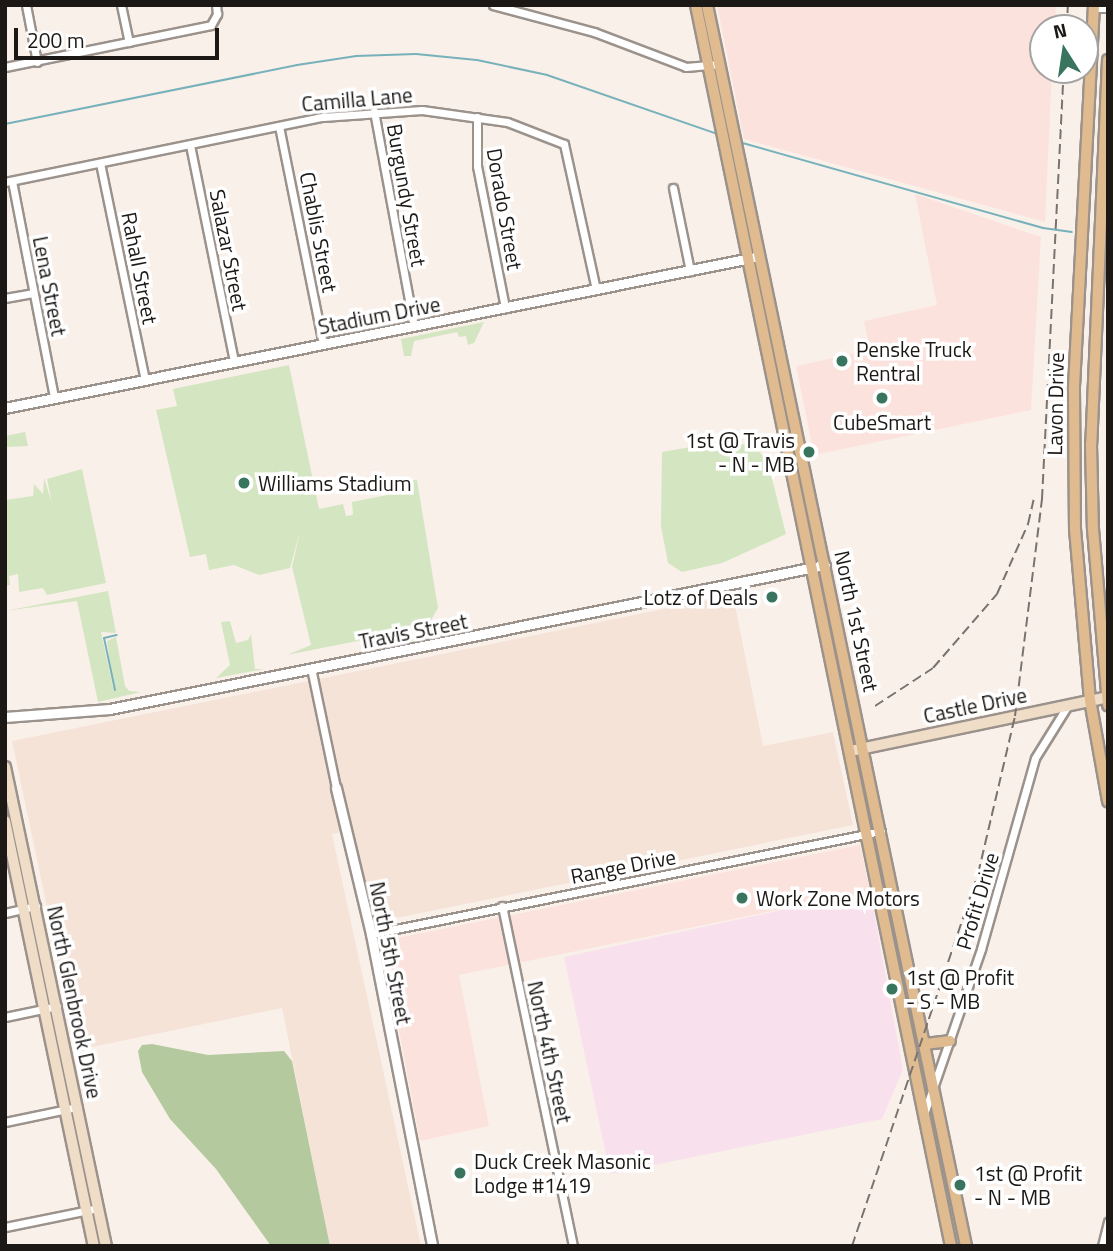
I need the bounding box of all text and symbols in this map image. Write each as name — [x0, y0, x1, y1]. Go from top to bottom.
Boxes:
scale bar — [18, 14, 222, 58]
north arrow — [1029, 14, 1099, 84]
text: N — [1050, 14, 1069, 45]
text: 200 m — [27, 24, 84, 56]
street label: Camilla Lane — [300, 82, 414, 116]
street label: Burgundy Street — [382, 122, 432, 268]
street label: Dorado Street — [482, 146, 528, 272]
street label: Chablis Street — [295, 170, 343, 294]
street label: Salazar Street — [205, 187, 253, 313]
street label: Rahall Street — [117, 210, 163, 326]
street label: Lena Street — [28, 234, 72, 338]
street label: Stadium Drive — [316, 291, 442, 339]
place label: Penske Truck Rentral — [856, 336, 972, 386]
street label: Lavon Drive — [1042, 352, 1068, 456]
marker: Penske Truck Rentral — [834, 353, 850, 369]
marker: CubeSmart — [874, 390, 890, 406]
place label: CubeSmart — [833, 409, 931, 435]
place label: 1st @ Travis - N - MB — [685, 427, 795, 477]
marker: 1st @ Travis - N - MB — [801, 444, 817, 460]
place label: Williams Stadium — [258, 470, 411, 496]
marker: Williams Stadium — [236, 475, 252, 491]
street label: North 1st Street — [830, 548, 884, 694]
place label: Lotz of Deals — [644, 584, 758, 610]
marker: Lotz of Deals — [764, 589, 780, 605]
street label: Travis Street — [357, 608, 469, 654]
street label: Castle Drive — [921, 682, 1029, 728]
street label: Range Drive — [568, 843, 678, 889]
street label: Profit Drive — [950, 849, 1004, 953]
street label: North 5th Street — [365, 879, 417, 1027]
place label: Work Zone Motors — [756, 885, 920, 911]
marker: Work Zone Motors — [734, 890, 750, 906]
street label: North Glenbrook Drive — [42, 903, 108, 1101]
place label: 1st @ Profit - S - MB — [906, 964, 1014, 1014]
street label: North 4th Street — [523, 979, 577, 1125]
marker: 1st @ Profit - S - MB — [884, 981, 900, 997]
place label: Duck Creek Masonic Lodge #1419 — [474, 1148, 651, 1198]
place label: 1st @ Profit - N - MB — [974, 1160, 1082, 1210]
marker: Duck Creek Masonic Lodge #1419 — [452, 1165, 468, 1181]
marker: 1st @ Profit - N - MB — [952, 1177, 968, 1193]

